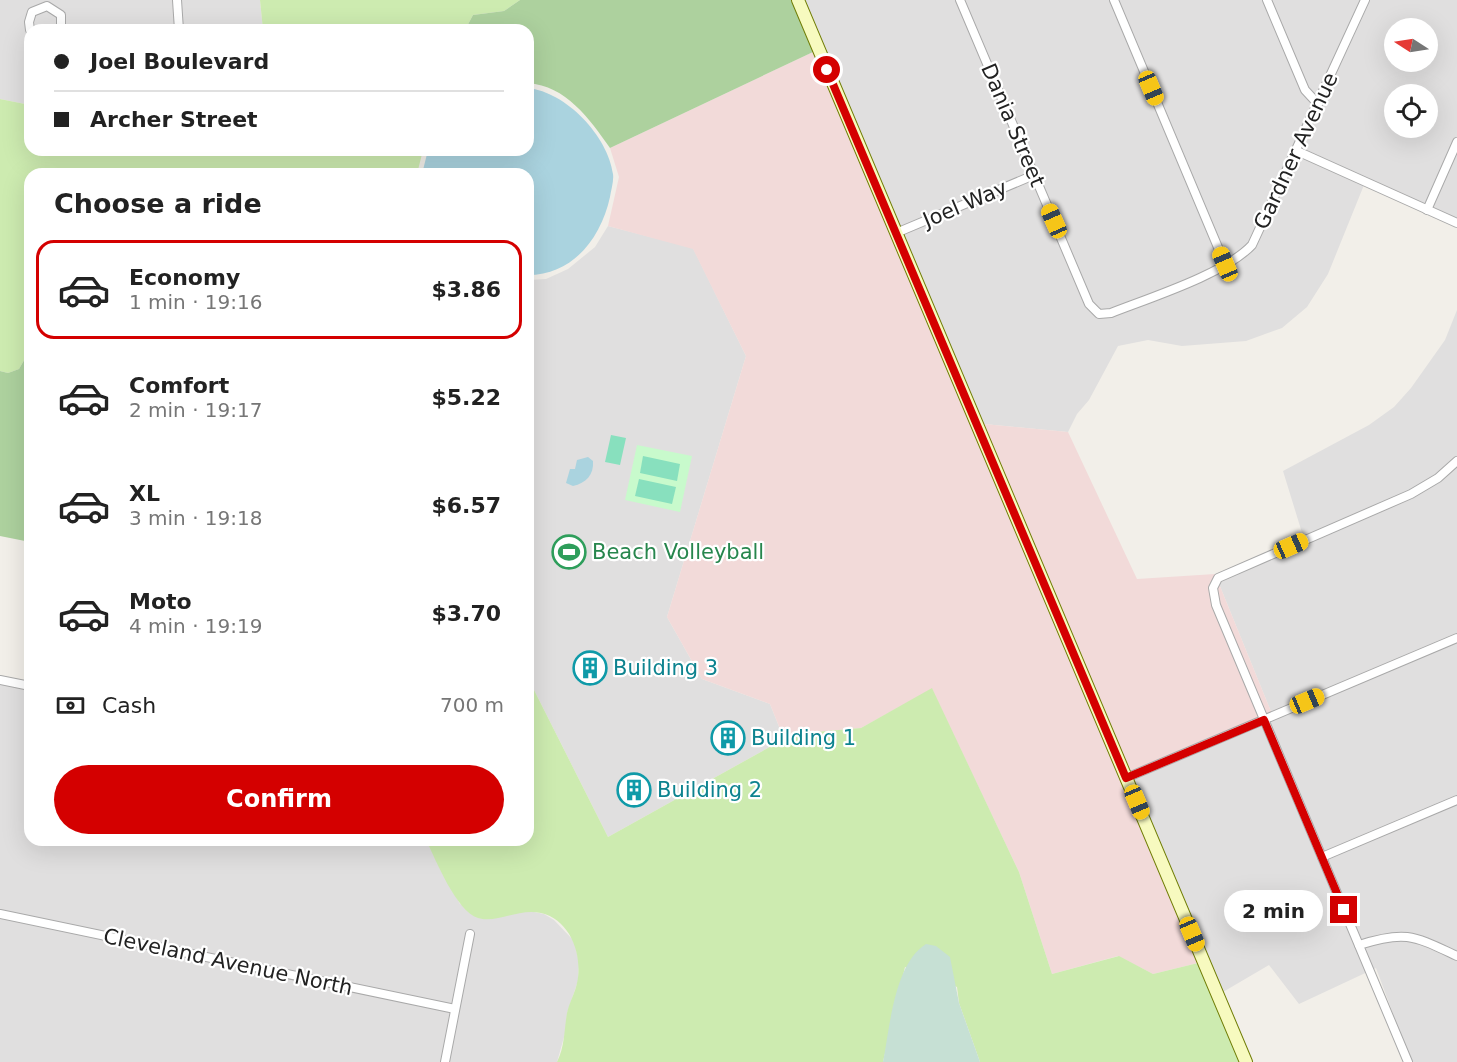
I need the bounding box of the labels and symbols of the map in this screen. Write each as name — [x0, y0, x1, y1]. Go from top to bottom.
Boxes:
north arrow — [1384, 18, 1438, 72]
route start — [813, 56, 840, 83]
street label: Dania Street — [976, 60, 1050, 190]
car — [1136, 68, 1166, 108]
street label: Gardner Avenue — [1249, 69, 1343, 233]
street label: Joel Way — [917, 176, 1011, 233]
car — [1038, 201, 1070, 241]
car — [1210, 244, 1240, 284]
car — [1271, 530, 1311, 562]
sports icon: Beach Volleyball — [551, 534, 587, 570]
place label: Beach Volleyball — [592, 540, 764, 564]
building icon: Building 3 — [572, 650, 608, 686]
place label: Building 3 — [613, 656, 718, 680]
car — [1287, 686, 1327, 716]
building icon: Building 1 — [710, 720, 746, 756]
place label: Building 1 — [751, 726, 856, 750]
building icon: Building 2 — [616, 772, 652, 808]
place label: Building 2 — [657, 778, 762, 802]
car — [1122, 782, 1152, 822]
callout: 2 min — [1224, 889, 1323, 931]
route end — [1330, 896, 1357, 923]
car — [1177, 914, 1207, 954]
street label: Cleveland Avenue North — [101, 924, 355, 1000]

